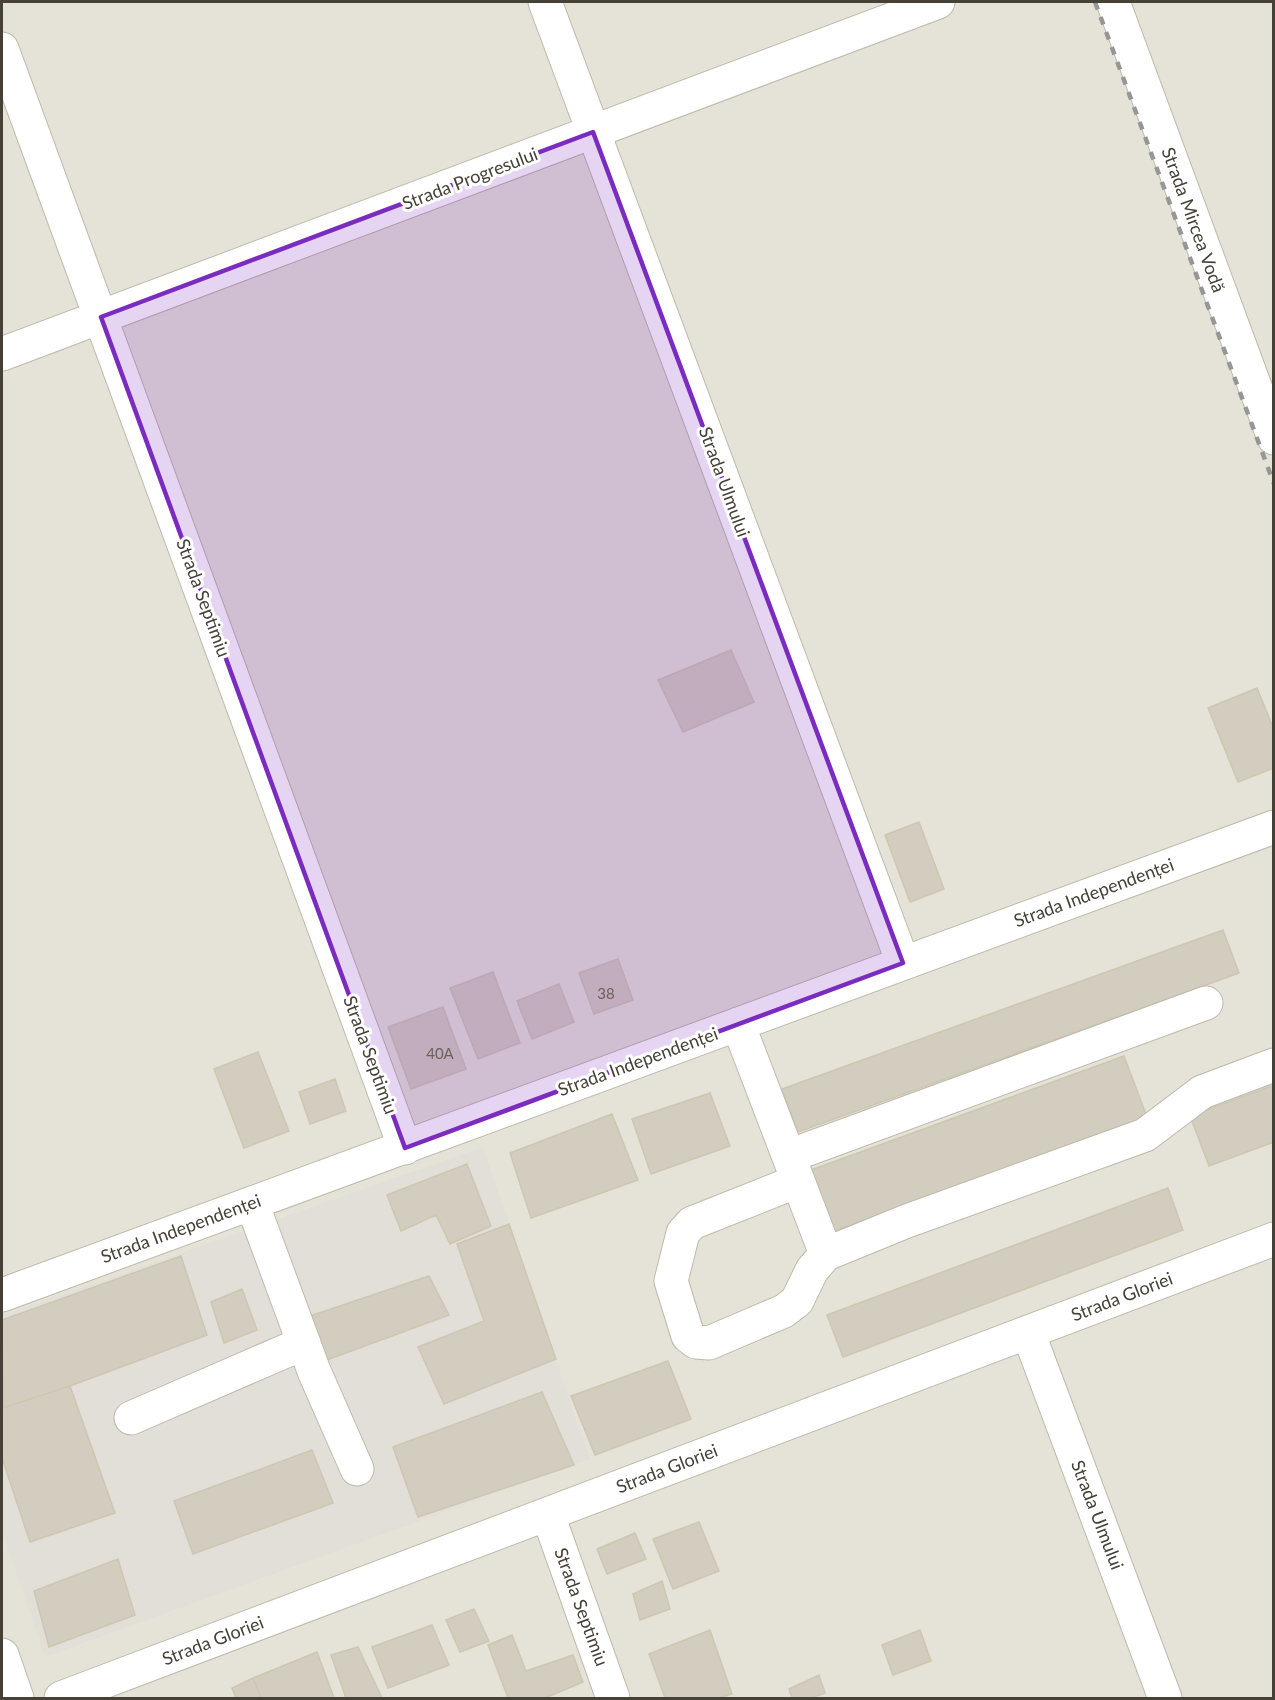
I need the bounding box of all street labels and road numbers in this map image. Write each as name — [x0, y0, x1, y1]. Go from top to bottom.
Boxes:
street label: Strada Progresului — [399, 142, 540, 214]
street label: Strada Mircea Vodă — [1157, 144, 1230, 295]
street label: Strada Ulmului — [695, 424, 755, 540]
street label: Strada Septimiu — [172, 536, 236, 660]
street label: Strada Independenței — [1011, 853, 1177, 931]
street label: Strada Septimiu — [339, 993, 403, 1117]
street label: Strada Independenței — [555, 1022, 721, 1100]
street label: Strada Independenței — [98, 1189, 264, 1267]
street label: Strada Gloriei — [1068, 1267, 1176, 1326]
street label: Strada Gloriei — [613, 1439, 721, 1498]
street label: Strada Ulmului — [1067, 1457, 1129, 1573]
street label: Strada Septimiu — [550, 1545, 614, 1669]
street label: Strada Gloriei — [159, 1611, 267, 1670]

